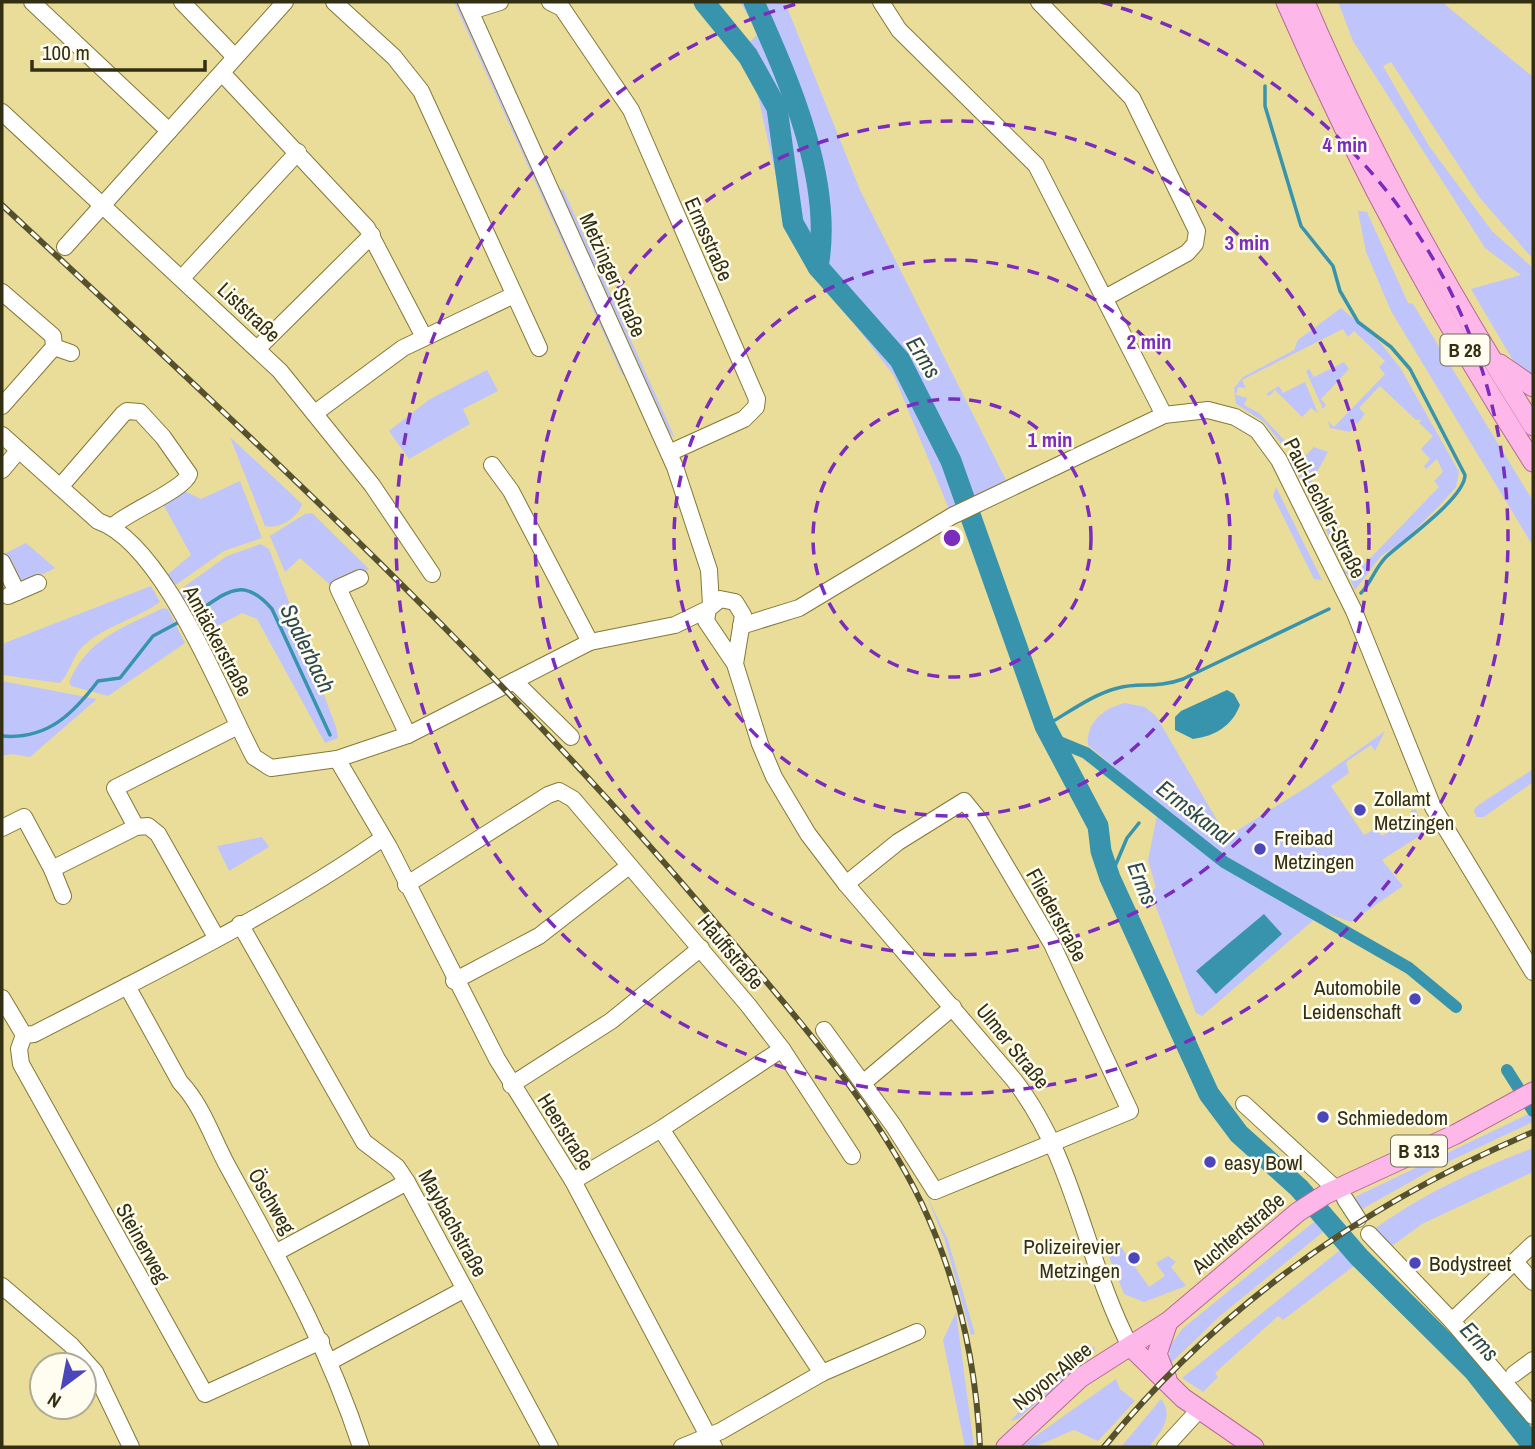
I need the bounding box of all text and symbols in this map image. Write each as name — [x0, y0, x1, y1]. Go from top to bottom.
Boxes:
scale bar — [32, 28, 205, 72]
text: 100 m — [42, 38, 90, 67]
text: 4 min — [1323, 130, 1367, 159]
street label: Ermsstraße — [678, 192, 740, 286]
street label: Metzinger Straße — [573, 208, 653, 342]
text: 3 min — [1225, 228, 1269, 257]
street label: Liststraße — [211, 275, 287, 349]
text: 2 min — [1127, 327, 1171, 356]
water label: Erms — [899, 330, 949, 384]
road number: B 28 — [1440, 334, 1490, 366]
text: 1 min — [1028, 425, 1072, 454]
street label: Paul-Lechler-Straße — [1277, 433, 1373, 583]
centre of rings — [940, 526, 964, 550]
street label: Amtäckerstraße — [176, 580, 259, 701]
water label: Spalerbach — [273, 598, 343, 698]
water label: Ermskanal — [1150, 772, 1240, 852]
place label: Zollamt Metzingen — [1374, 784, 1454, 837]
marker: Zollamt Metzingen — [1352, 802, 1368, 818]
place label: Freibad Metzingen — [1274, 823, 1354, 876]
marker: Freibad Metzingen — [1252, 841, 1268, 857]
water label: Erms — [1120, 857, 1166, 909]
street label: Fliederstraße — [1019, 863, 1095, 967]
street label: Hauffstraße — [691, 908, 771, 996]
place label: Automobile Leidenschaft — [1302, 973, 1401, 1026]
marker: Automobile Leidenschaft — [1407, 991, 1423, 1007]
street label: Ulmer Straße — [970, 997, 1056, 1095]
street label: Heerstraße — [531, 1088, 601, 1176]
place label: Schmiededom — [1337, 1103, 1448, 1132]
marker: Schmiededom — [1315, 1109, 1331, 1125]
road number: B 313 — [1391, 1135, 1447, 1166]
place label: easy Bowl — [1224, 1148, 1302, 1177]
marker: easy Bowl — [1202, 1154, 1218, 1170]
street label: Öschweg — [241, 1163, 303, 1240]
street label: Maybachstraße — [412, 1164, 494, 1282]
street label: Auchtertstraße — [1185, 1186, 1291, 1281]
street label: Steinerweg — [109, 1198, 177, 1288]
place label: Polizeirevier Metzingen — [1023, 1232, 1120, 1285]
place label: Bodystreet — [1429, 1249, 1512, 1278]
marker: Polizeirevier Metzingen — [1126, 1250, 1142, 1266]
marker: Bodystreet — [1407, 1255, 1423, 1271]
water label: Erms — [1454, 1314, 1506, 1368]
street label: Noyon-Allee — [1006, 1335, 1098, 1417]
north arrow — [28, 1351, 98, 1421]
text: N — [42, 1386, 66, 1414]

